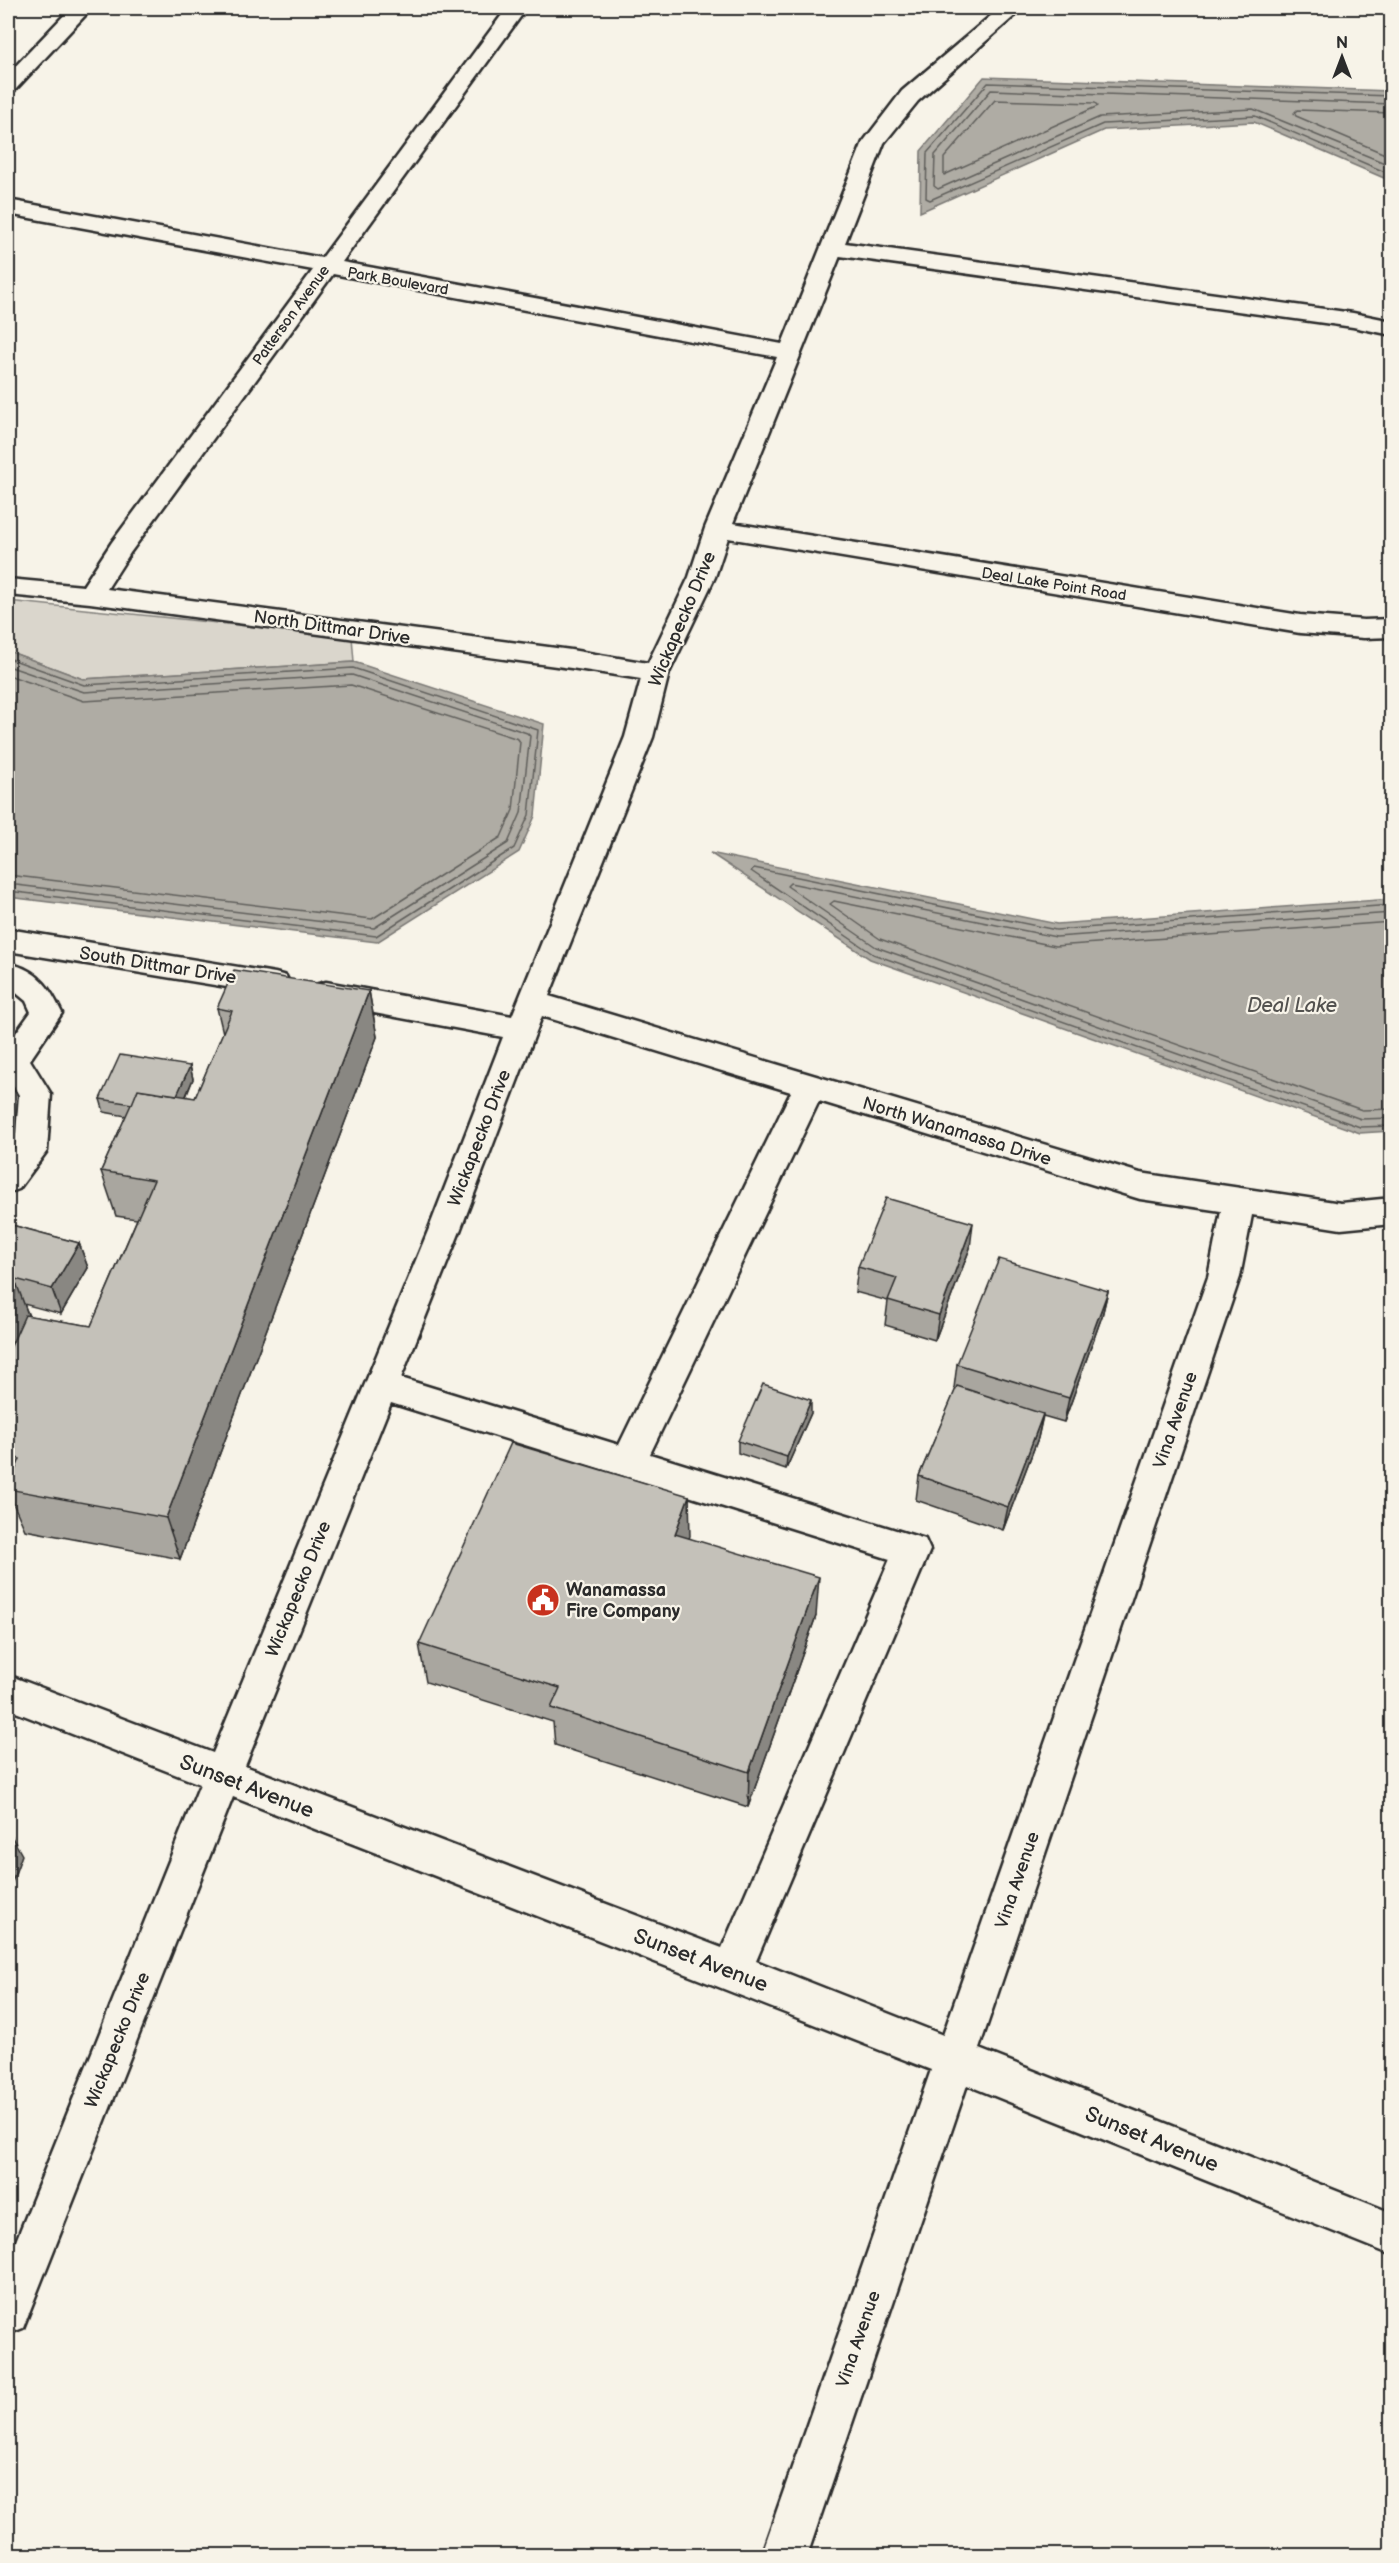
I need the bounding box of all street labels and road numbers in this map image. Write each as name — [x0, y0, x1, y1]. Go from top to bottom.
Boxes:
street label: Patterson Avenue — [249, 261, 334, 369]
street label: Park Boulevard — [346, 263, 450, 300]
street label: Wickapecko Drive — [645, 548, 721, 690]
street label: Deal Lake Point Road — [980, 564, 1128, 605]
street label: North Dittmar Drive — [252, 606, 412, 649]
street label: South Dittmar Drive — [78, 943, 238, 988]
street label: Wickapecko Drive — [444, 1067, 515, 1209]
street label: North Wanamassa Drive — [860, 1093, 1054, 1170]
street label: Vina Avenue — [1149, 1369, 1202, 1471]
street label: Wickapecko Drive — [262, 1518, 335, 1660]
street label: Sunset Avenue — [176, 1749, 317, 1824]
street label: Vina Avenue — [991, 1829, 1044, 1931]
street label: Sunset Avenue — [630, 1923, 771, 1998]
street label: Wickapecko Drive — [81, 1969, 154, 2111]
street label: Sunset Avenue — [1081, 2101, 1222, 2178]
street label: Vina Avenue — [832, 2288, 885, 2390]

